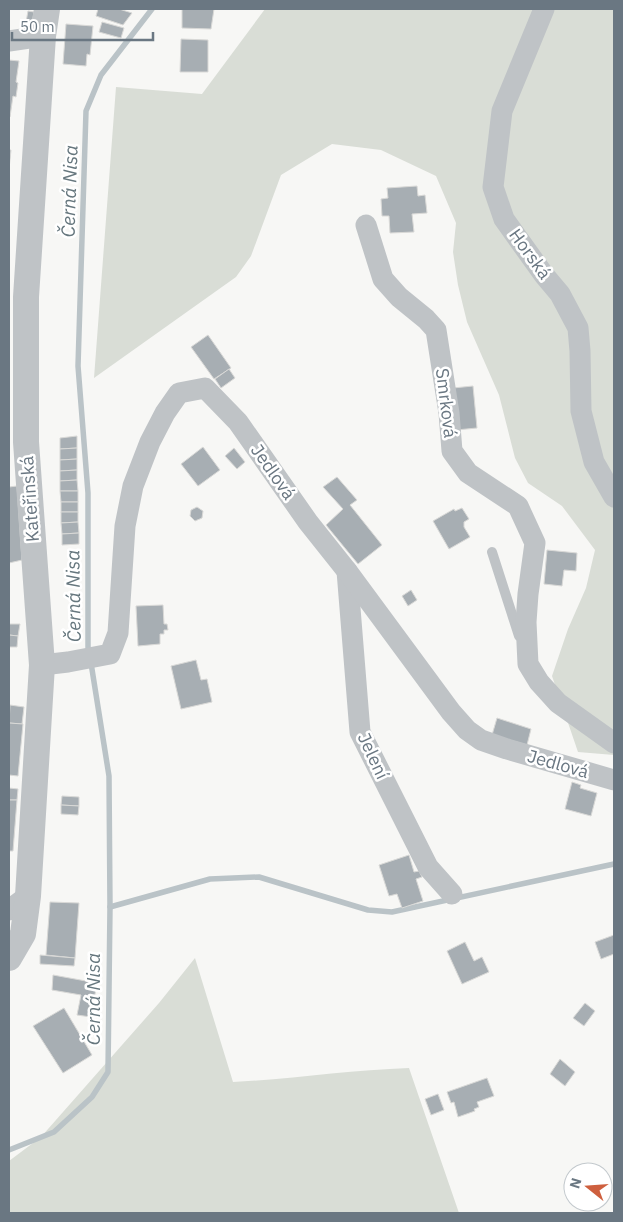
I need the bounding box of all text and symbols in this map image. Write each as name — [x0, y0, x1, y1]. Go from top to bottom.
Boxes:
scale bar — [12, 10, 154, 42]
text: 50 m — [20, 17, 55, 36]
water label: Černá Nisa — [55, 144, 83, 238]
street label: Horská — [504, 224, 557, 284]
street label: Smrková — [431, 367, 462, 440]
street label: Jedlová — [246, 439, 301, 504]
street label: Kateřinská — [15, 455, 44, 543]
water label: Černá Nisa — [60, 550, 86, 642]
street label: Jelení — [353, 729, 394, 783]
street label: Jedlová — [525, 744, 592, 783]
water label: Černá Nisa — [81, 953, 105, 1045]
north arrow — [563, 1162, 613, 1212]
text: N — [565, 1176, 586, 1191]

